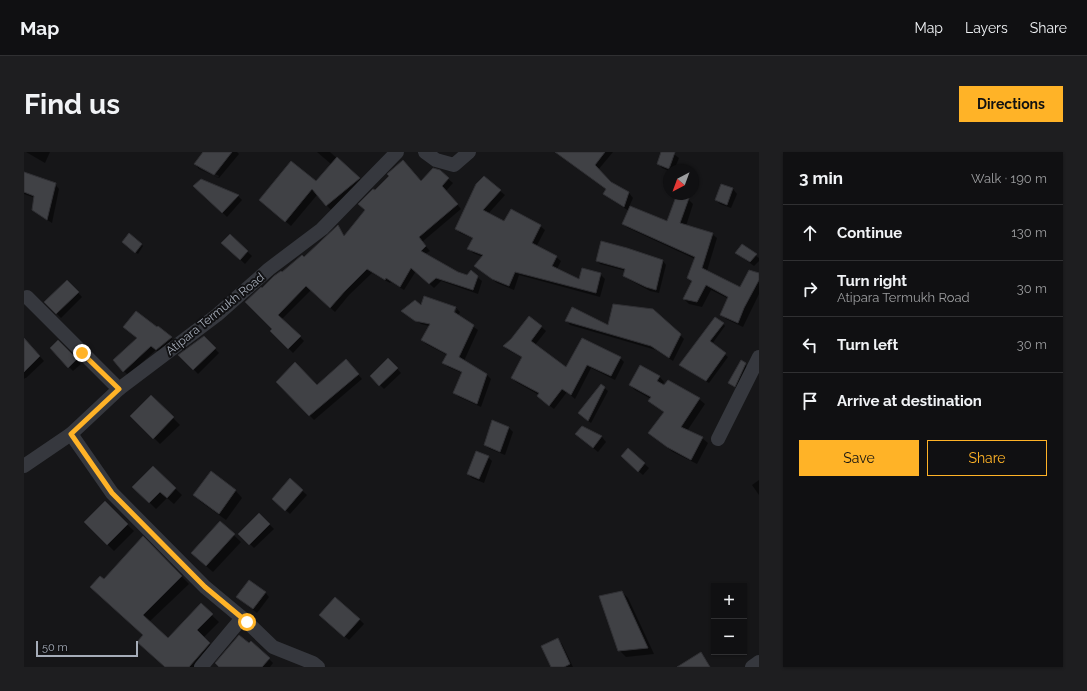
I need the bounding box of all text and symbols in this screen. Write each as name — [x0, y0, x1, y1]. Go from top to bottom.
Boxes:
text: Map — [20, 17, 59, 39]
text: Map — [915, 20, 943, 36]
text: Layers — [965, 20, 1008, 36]
text: Share — [1030, 20, 1067, 36]
button: Directions — [959, 86, 1063, 122]
text: Find us — [24, 88, 120, 121]
north arrow — [663, 164, 699, 200]
text: 3 min — [799, 168, 843, 188]
text: Walk · 190 m — [971, 171, 1047, 186]
icon: ahead — [799, 222, 821, 244]
text: Continue — [837, 224, 902, 242]
text: 130 m — [1011, 225, 1047, 240]
street label: Atipara Termukh Road — [163, 270, 267, 358]
text: Turn right — [837, 272, 907, 290]
icon: right — [799, 278, 821, 300]
text: 30 m — [1017, 281, 1047, 296]
text: Atipara Termukh Road — [837, 290, 970, 305]
icon: left — [799, 334, 821, 356]
text: Turn left — [837, 336, 898, 354]
text: 30 m — [1017, 337, 1047, 352]
route end — [73, 344, 91, 362]
icon: arrive — [799, 390, 821, 412]
text: Arrive at destination — [837, 392, 982, 410]
button: Save — [799, 440, 919, 476]
button: Share — [927, 440, 1047, 476]
map controls — [711, 583, 747, 655]
button: + — [711, 583, 747, 619]
route start — [238, 613, 256, 631]
button: − — [711, 619, 747, 655]
scale bar — [36, 639, 138, 658]
text: 50 m — [42, 641, 68, 654]

